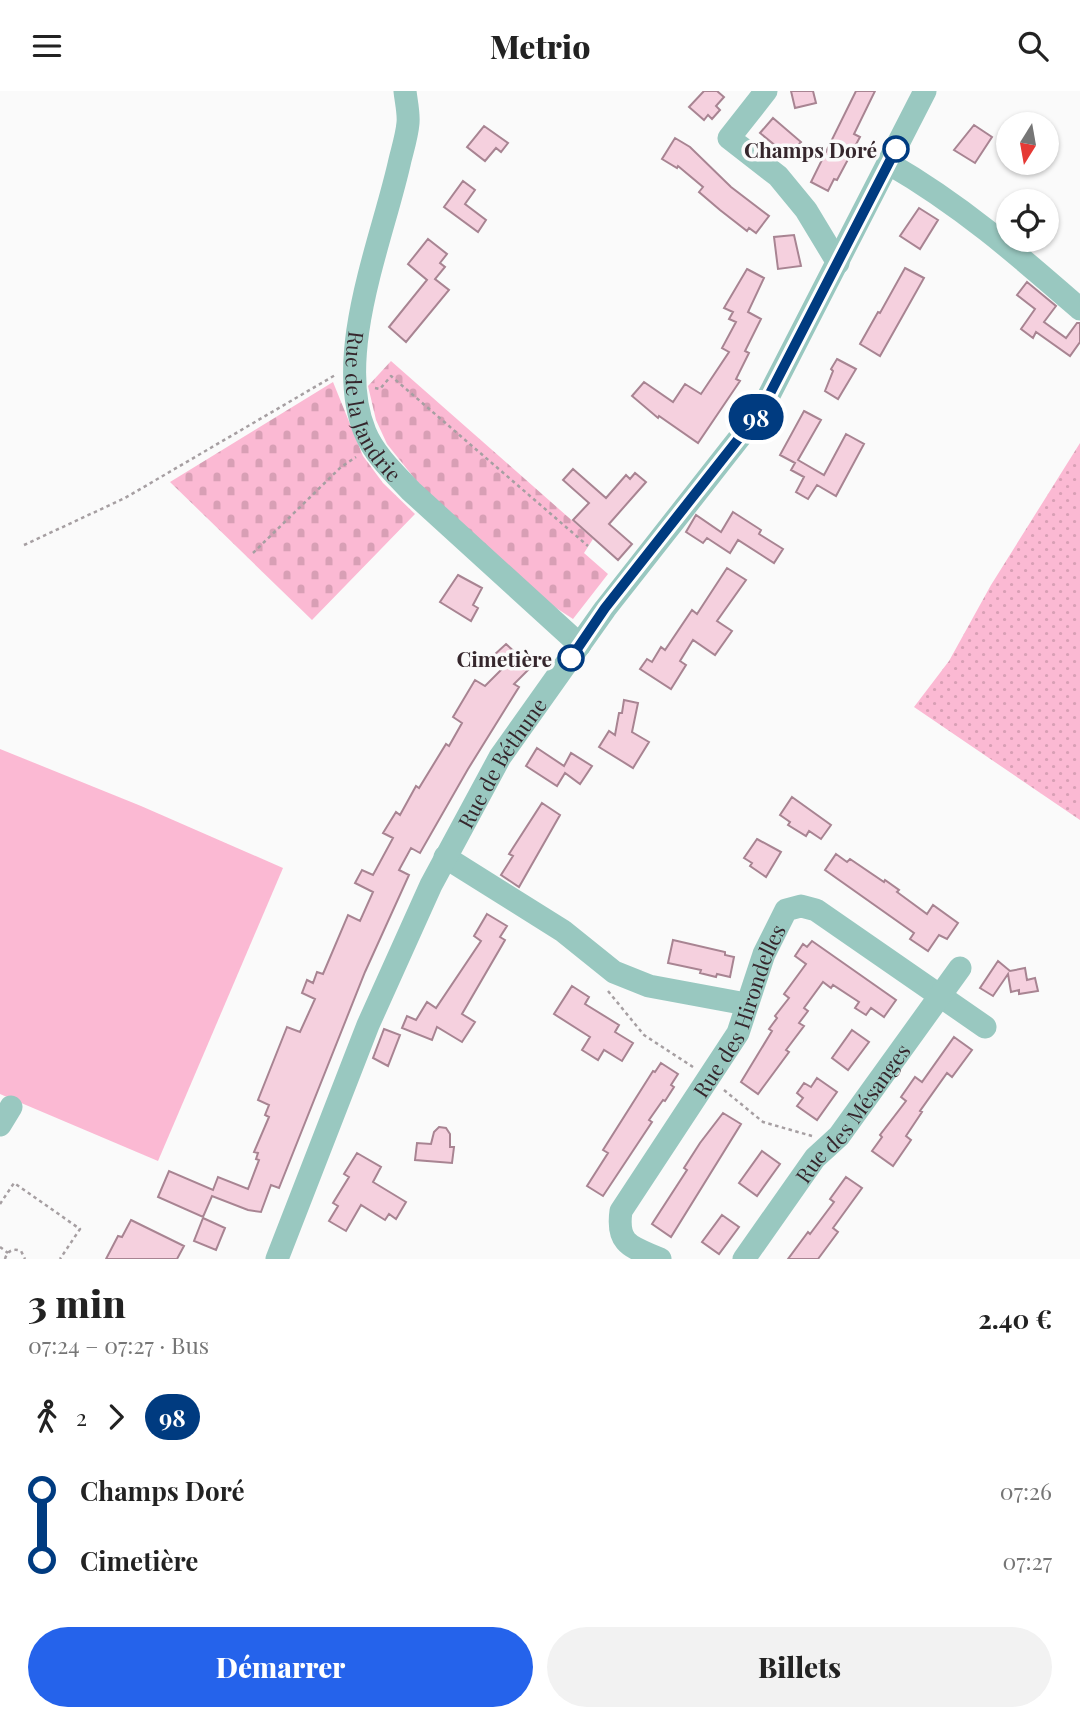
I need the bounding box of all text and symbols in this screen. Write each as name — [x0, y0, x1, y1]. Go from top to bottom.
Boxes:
text: Metrio — [490, 24, 590, 67]
icon: menu — [28, 27, 66, 65]
icon: search — [1014, 27, 1052, 65]
north arrow — [996, 112, 1059, 175]
map controls — [996, 112, 1059, 252]
place label: Champs Doré — [744, 135, 877, 163]
marker: Champs Doré — [883, 136, 909, 162]
button: locate — [996, 189, 1059, 252]
street label: Rue de la Jandrie — [340, 330, 408, 487]
line badge: 98 — [724, 394, 788, 440]
text: 98 — [743, 401, 769, 433]
place label: Cimetière — [456, 644, 552, 672]
marker: Cimetière — [558, 645, 584, 671]
street label: Rue de Béthune — [450, 692, 552, 833]
street label: Rue des Hirondelles — [686, 919, 791, 1102]
street label: Rue des Mésanges — [788, 1037, 915, 1188]
text: 3 min — [28, 1277, 126, 1328]
text: 2.40 € — [978, 1301, 1052, 1336]
text: 07:24 – 07:27 · Bus — [28, 1329, 209, 1360]
icon: walk — [28, 1398, 66, 1436]
icon: forward — [97, 1398, 135, 1436]
text: 2 — [76, 1401, 87, 1432]
text: 98 — [159, 1401, 186, 1433]
text: Champs Doré — [80, 1473, 245, 1508]
text: 07:26 — [1000, 1475, 1052, 1506]
text: Cimetière — [80, 1543, 198, 1578]
text: 07:27 — [1002, 1545, 1052, 1576]
button: Démarrer — [28, 1627, 533, 1707]
button: Billets — [547, 1627, 1052, 1707]

